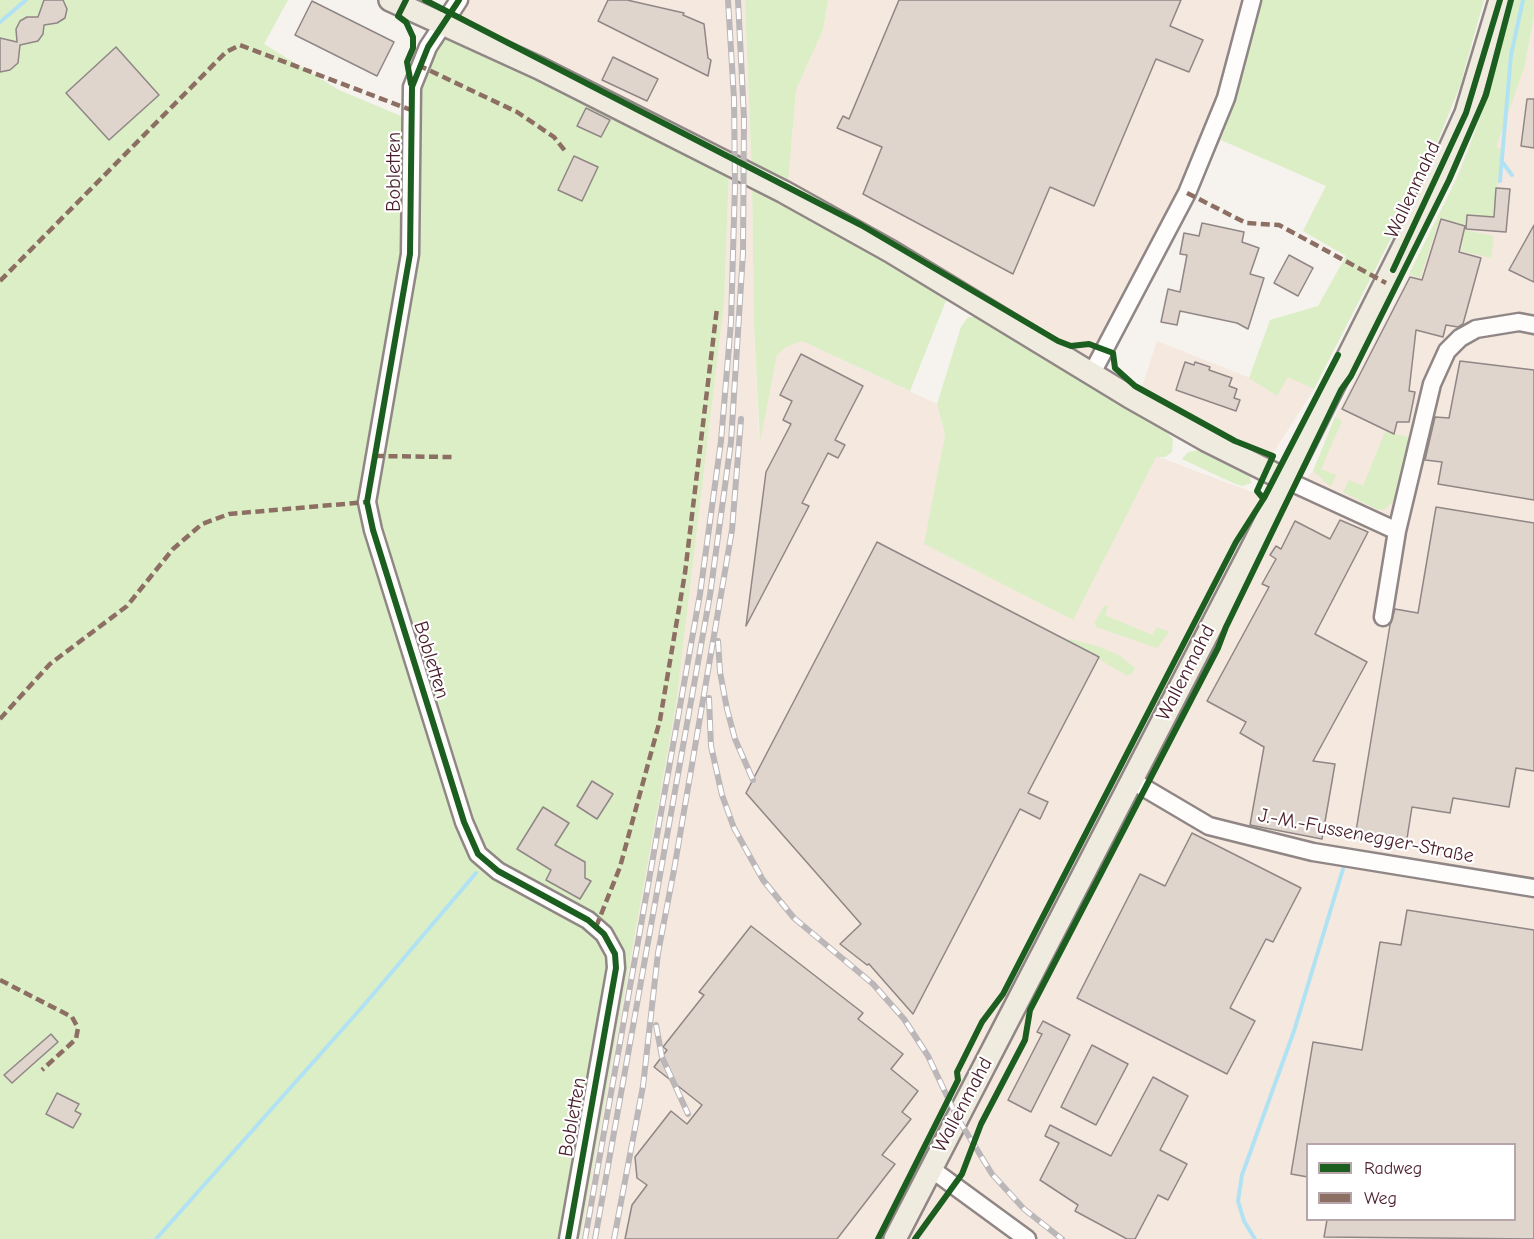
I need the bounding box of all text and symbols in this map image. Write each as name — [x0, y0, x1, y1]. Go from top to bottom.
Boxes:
street label: Bobletten — [382, 132, 406, 212]
street label: Wallenmahd — [1380, 138, 1446, 242]
street label: Bobletten — [408, 618, 454, 702]
street label: Wallenmahd — [1152, 621, 1220, 725]
street label: J.-M.-Fussenegger-Straße — [1256, 803, 1476, 869]
street label: Wallenmahd — [928, 1053, 998, 1157]
street label: Bobletten — [554, 1076, 592, 1158]
legend — [1306, 1143, 1516, 1221]
text: Radweg — [1364, 1158, 1422, 1179]
text: Weg — [1364, 1188, 1397, 1209]

